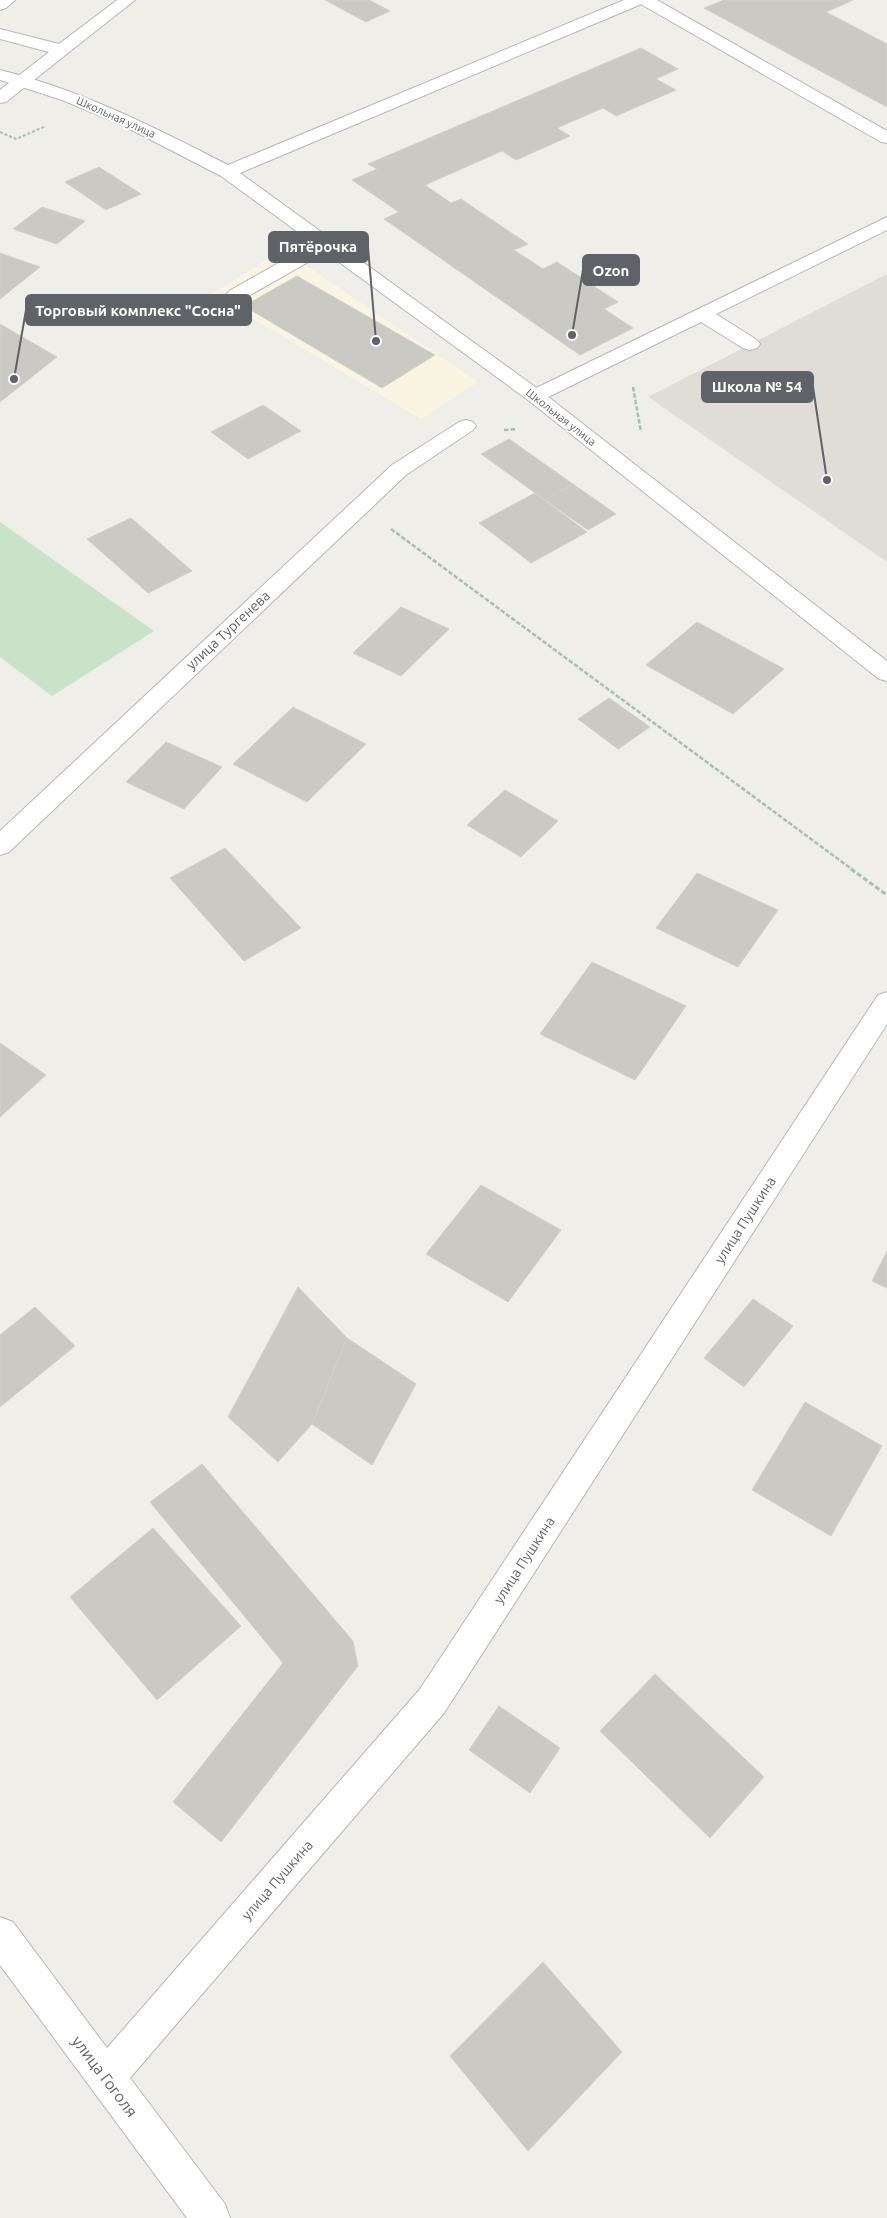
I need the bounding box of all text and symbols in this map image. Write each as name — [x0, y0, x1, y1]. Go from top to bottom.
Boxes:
street label: Школьная улица — [75, 94, 157, 140]
callout: Пятёрочка — [269, 232, 368, 262]
text: Пятёрочка — [279, 238, 357, 255]
callout: Ozon — [583, 255, 639, 285]
text: Ozon — [593, 262, 629, 279]
callout: Торговый комплекс "Сосна" — [26, 295, 251, 325]
text: Торговый комплекс "Сосна" — [35, 302, 241, 319]
callout: Школа № 54 — [702, 372, 813, 402]
text: Школа № 54 — [712, 378, 802, 395]
street label: Школьная улица — [524, 386, 598, 448]
street label: улица Тургенева — [183, 587, 273, 673]
street label: улица Пушкина — [711, 1174, 779, 1266]
street label: улица Пушкина — [490, 1514, 558, 1606]
street label: улица Пушкина — [238, 1837, 316, 1923]
street label: улица Гоголя — [69, 2032, 141, 2120]

